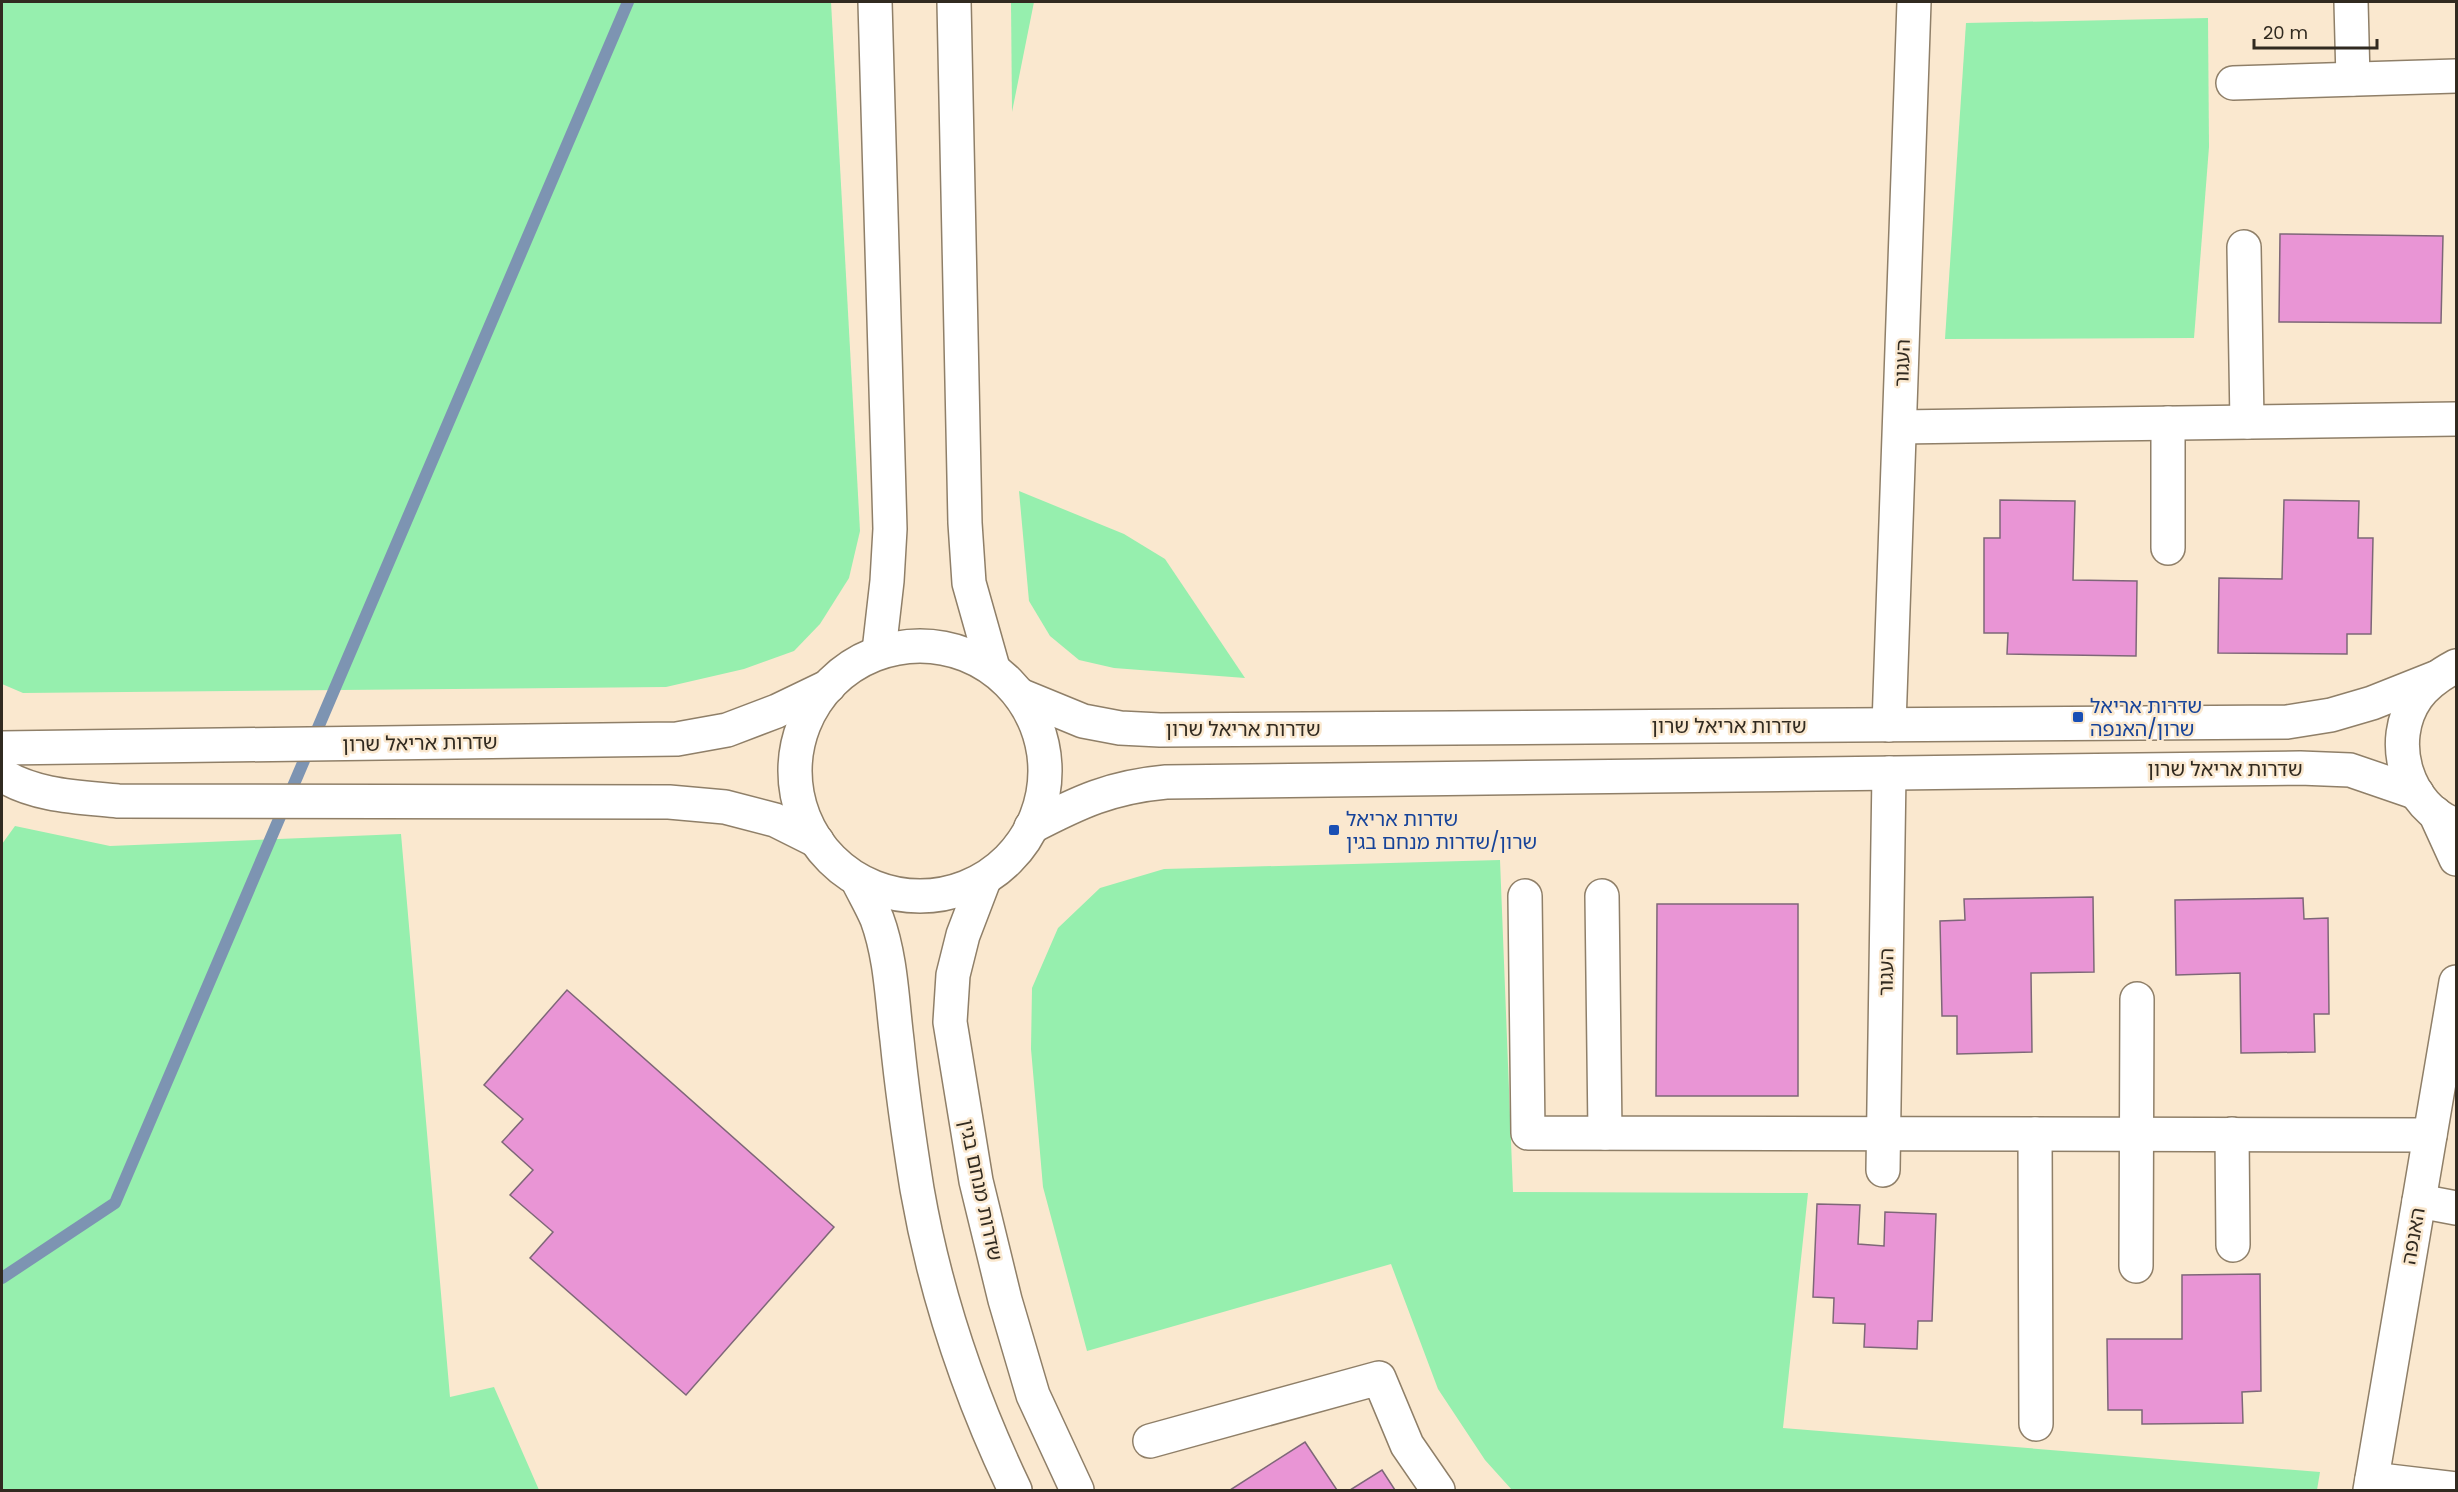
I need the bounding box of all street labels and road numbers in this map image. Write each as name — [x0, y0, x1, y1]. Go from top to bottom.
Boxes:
street label: העגור — [1887, 338, 1917, 388]
street label: שדרות אריאל שרון — [1651, 712, 1807, 740]
street label: שדרות אריאל שרון — [1165, 715, 1321, 743]
street label: שדרות אריאל שרון — [342, 728, 498, 758]
street label: שדרות אריאל שרון — [2147, 755, 2303, 783]
street label: העגור — [1872, 948, 1900, 996]
street label: שדרות מנחם בגין — [952, 1117, 1010, 1263]
street label: האנפה — [2394, 1205, 2432, 1267]

